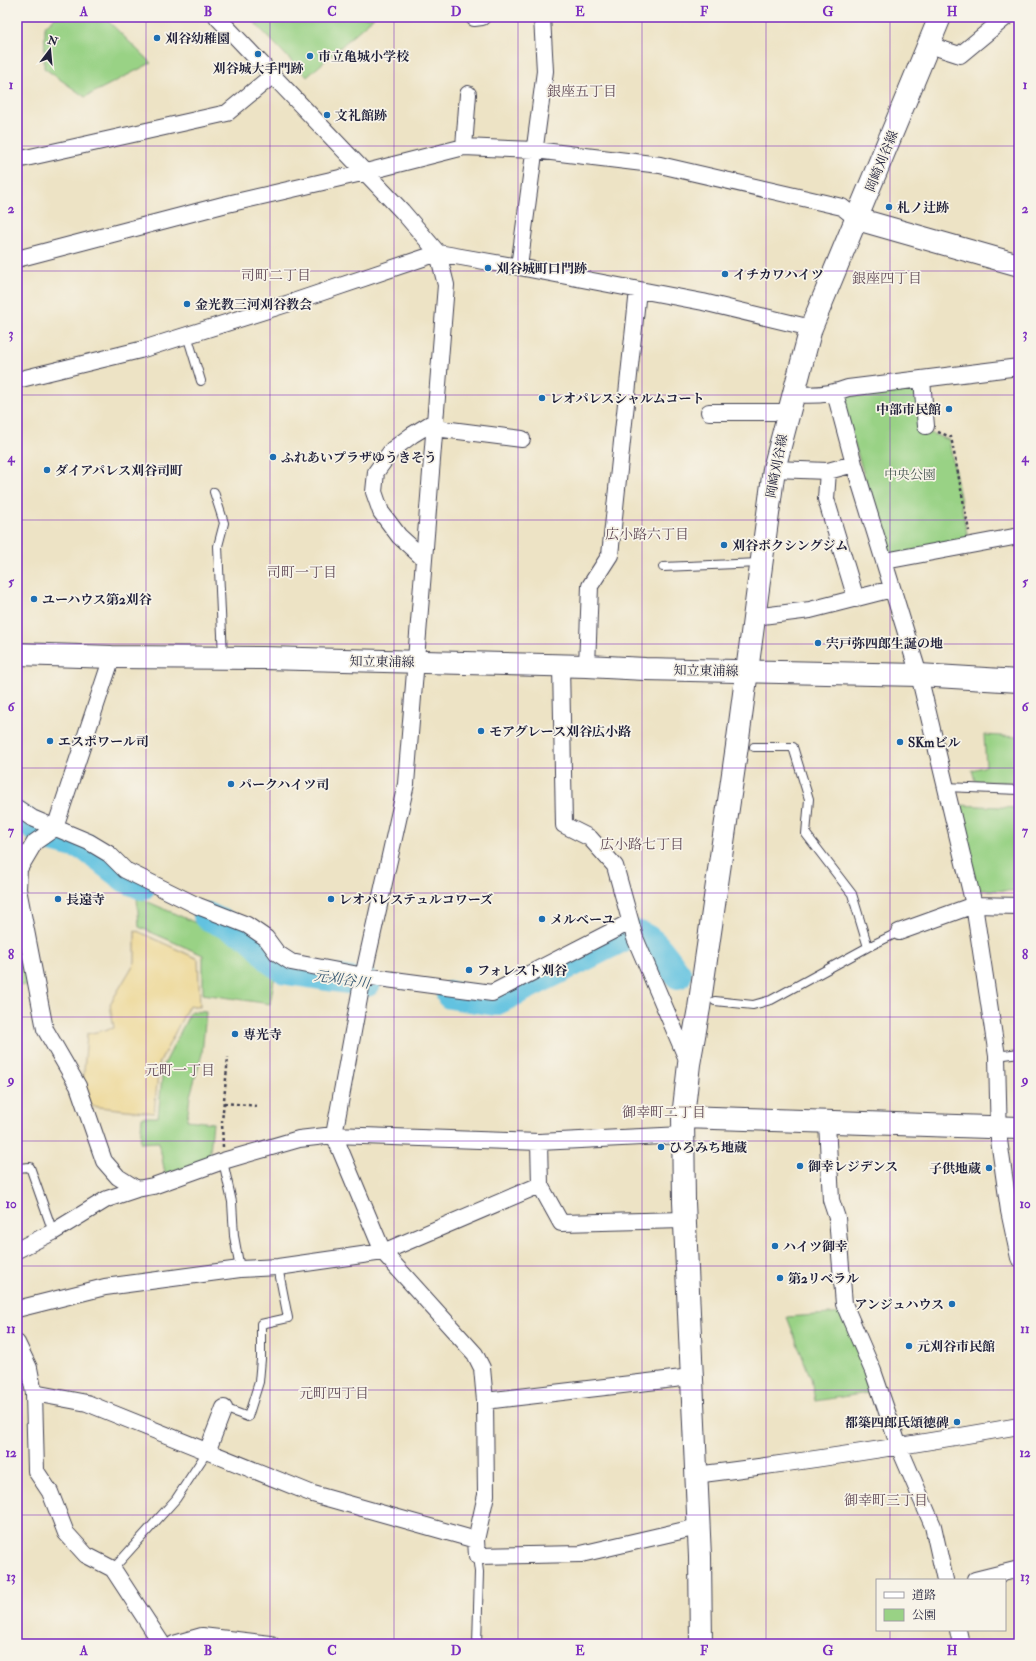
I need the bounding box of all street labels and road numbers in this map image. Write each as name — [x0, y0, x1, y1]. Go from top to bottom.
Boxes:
street label: 岡崎刈谷線 — [862, 128, 902, 195]
street label: 岡崎刈谷線 — [763, 433, 791, 500]
street label: 知立東浦線 — [349, 653, 415, 671]
street label: 知立東浦線 — [673, 662, 739, 680]

